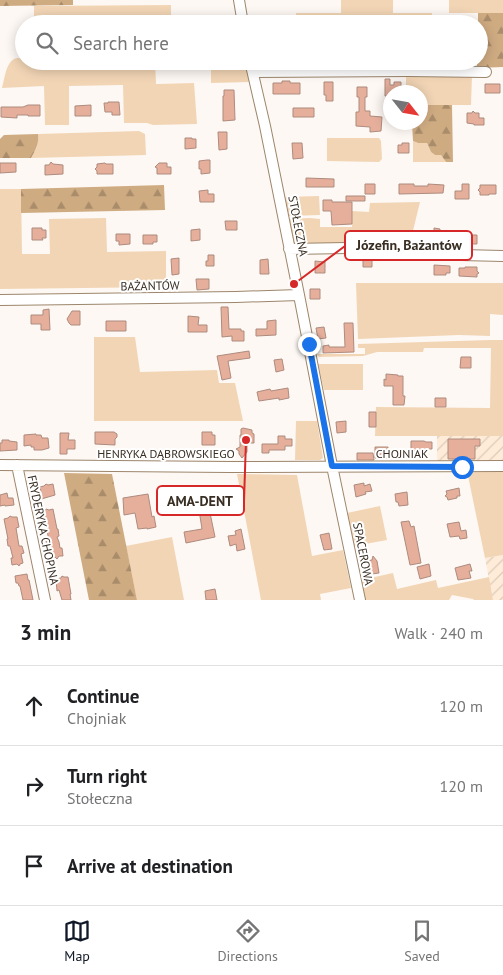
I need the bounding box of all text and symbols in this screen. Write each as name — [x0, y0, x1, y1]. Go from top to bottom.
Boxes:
search box — [15, 15, 488, 70]
icon: search — [33, 29, 61, 57]
text: Search here — [73, 31, 169, 55]
north arrow — [383, 85, 428, 130]
street label: STOŁECZNA — [285, 194, 312, 258]
callout: Józefin, Bażantów — [345, 231, 472, 260]
text: Józefin, Bażantów — [355, 236, 463, 254]
street label: BAŻANTÓW — [120, 277, 180, 294]
route end — [298, 333, 321, 356]
street label: HENRYKA DĄBROWSKIEGO — [97, 446, 235, 461]
street label: CHOJNIAK — [376, 446, 428, 461]
route start — [451, 456, 474, 479]
street label: FRYDERYKA CHOPINA — [25, 474, 62, 586]
callout: AMA-DENT — [157, 486, 244, 515]
text: AMA-DENT — [167, 492, 233, 510]
street label: SPACEROWA — [350, 521, 377, 587]
text: 3 min — [20, 619, 71, 646]
text: Walk · 240 m — [394, 623, 483, 643]
text: Continue — [67, 684, 139, 708]
icon: ahead — [20, 692, 48, 720]
text: 120 m — [440, 696, 483, 716]
text: Chojniak — [67, 708, 126, 728]
text: Turn right — [67, 764, 147, 788]
icon: right — [20, 772, 48, 800]
text: 120 m — [440, 776, 483, 796]
text: Stołeczna — [67, 788, 133, 808]
icon: arrive — [20, 852, 48, 880]
text: Arrive at destination — [67, 854, 233, 878]
tab: Map — [63, 917, 91, 965]
tab: Directions — [217, 917, 278, 965]
tab: Saved — [404, 917, 440, 965]

